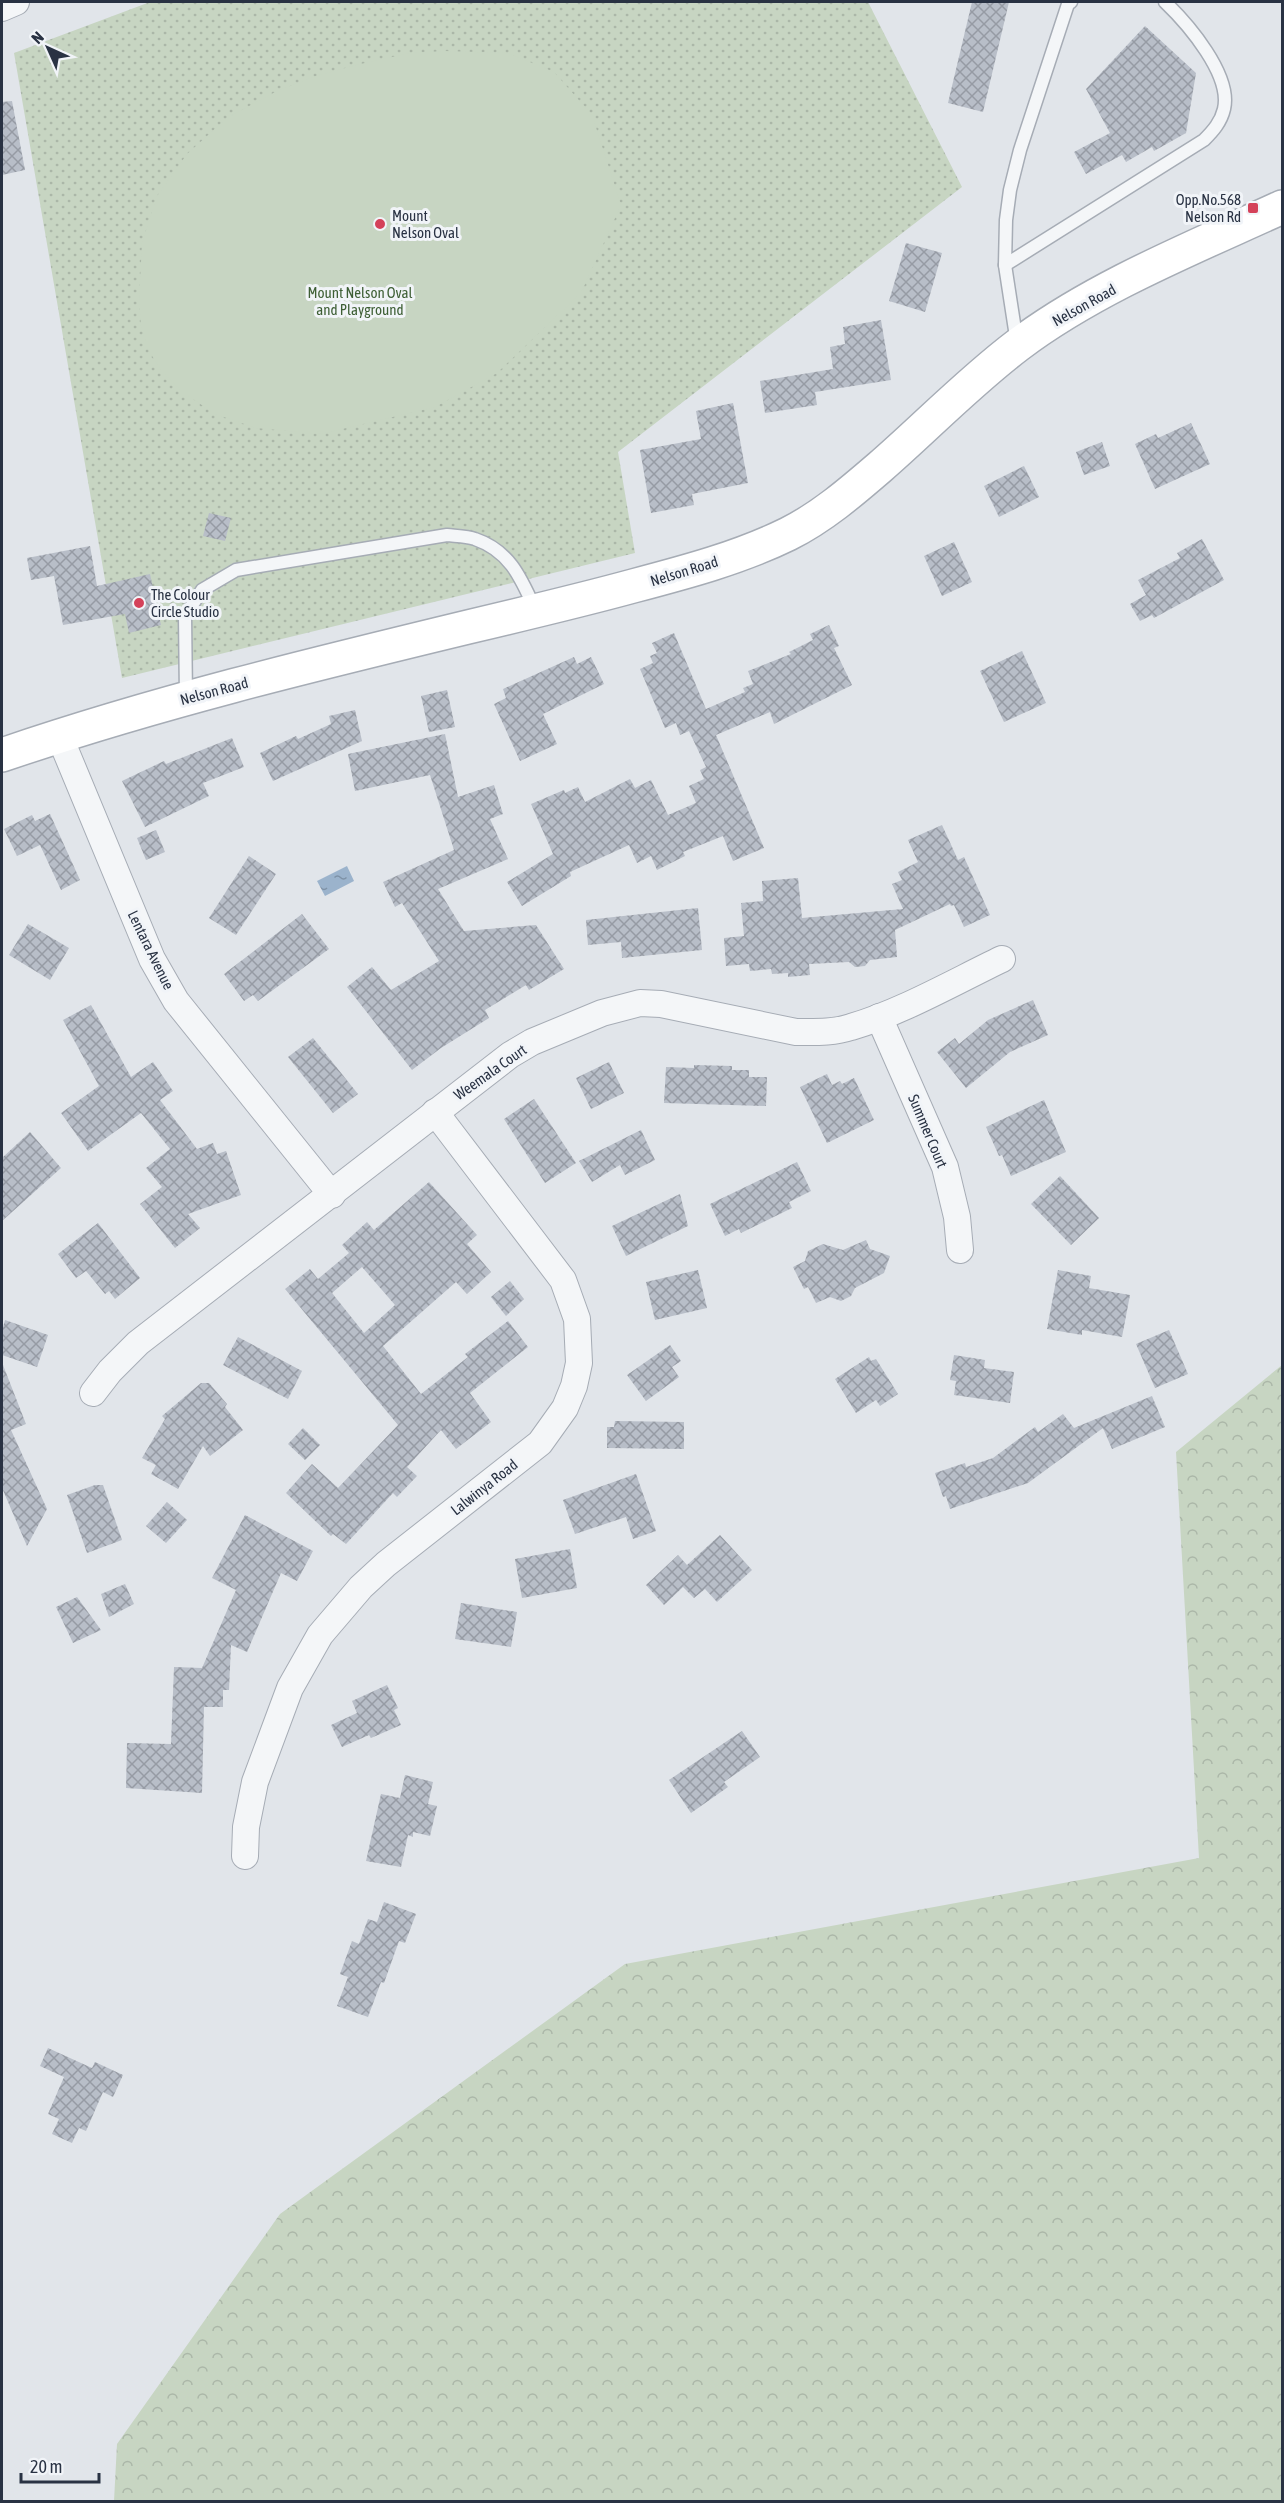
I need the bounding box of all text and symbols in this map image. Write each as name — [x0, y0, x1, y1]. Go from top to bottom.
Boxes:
north arrow — [18, 18, 78, 78]
text: N — [28, 28, 47, 47]
place label: Opp.No.568 Nelson Rd — [1176, 191, 1241, 225]
marker: Opp.No.568 Nelson Rd — [1246, 201, 1260, 215]
place label: Mount Nelson Oval — [392, 207, 459, 241]
marker: Mount Nelson Oval — [373, 217, 387, 231]
street label: Nelson Road — [1049, 281, 1119, 329]
park label: Mount Nelson Oval and Playground — [307, 284, 413, 318]
street label: Nelson Road — [648, 553, 720, 589]
place label: The Colour Circle Studio — [151, 586, 219, 620]
marker: The Colour Circle Studio — [132, 596, 146, 610]
street label: Nelson Road — [178, 674, 250, 708]
street label: Lentara Avenue — [125, 908, 178, 992]
street label: Weemala Court — [451, 1041, 529, 1103]
street label: Summer Court — [905, 1092, 951, 1170]
street label: Lalwinya Road — [447, 1456, 521, 1518]
scale bar — [21, 2446, 99, 2484]
text: 20 m — [30, 2456, 62, 2477]

